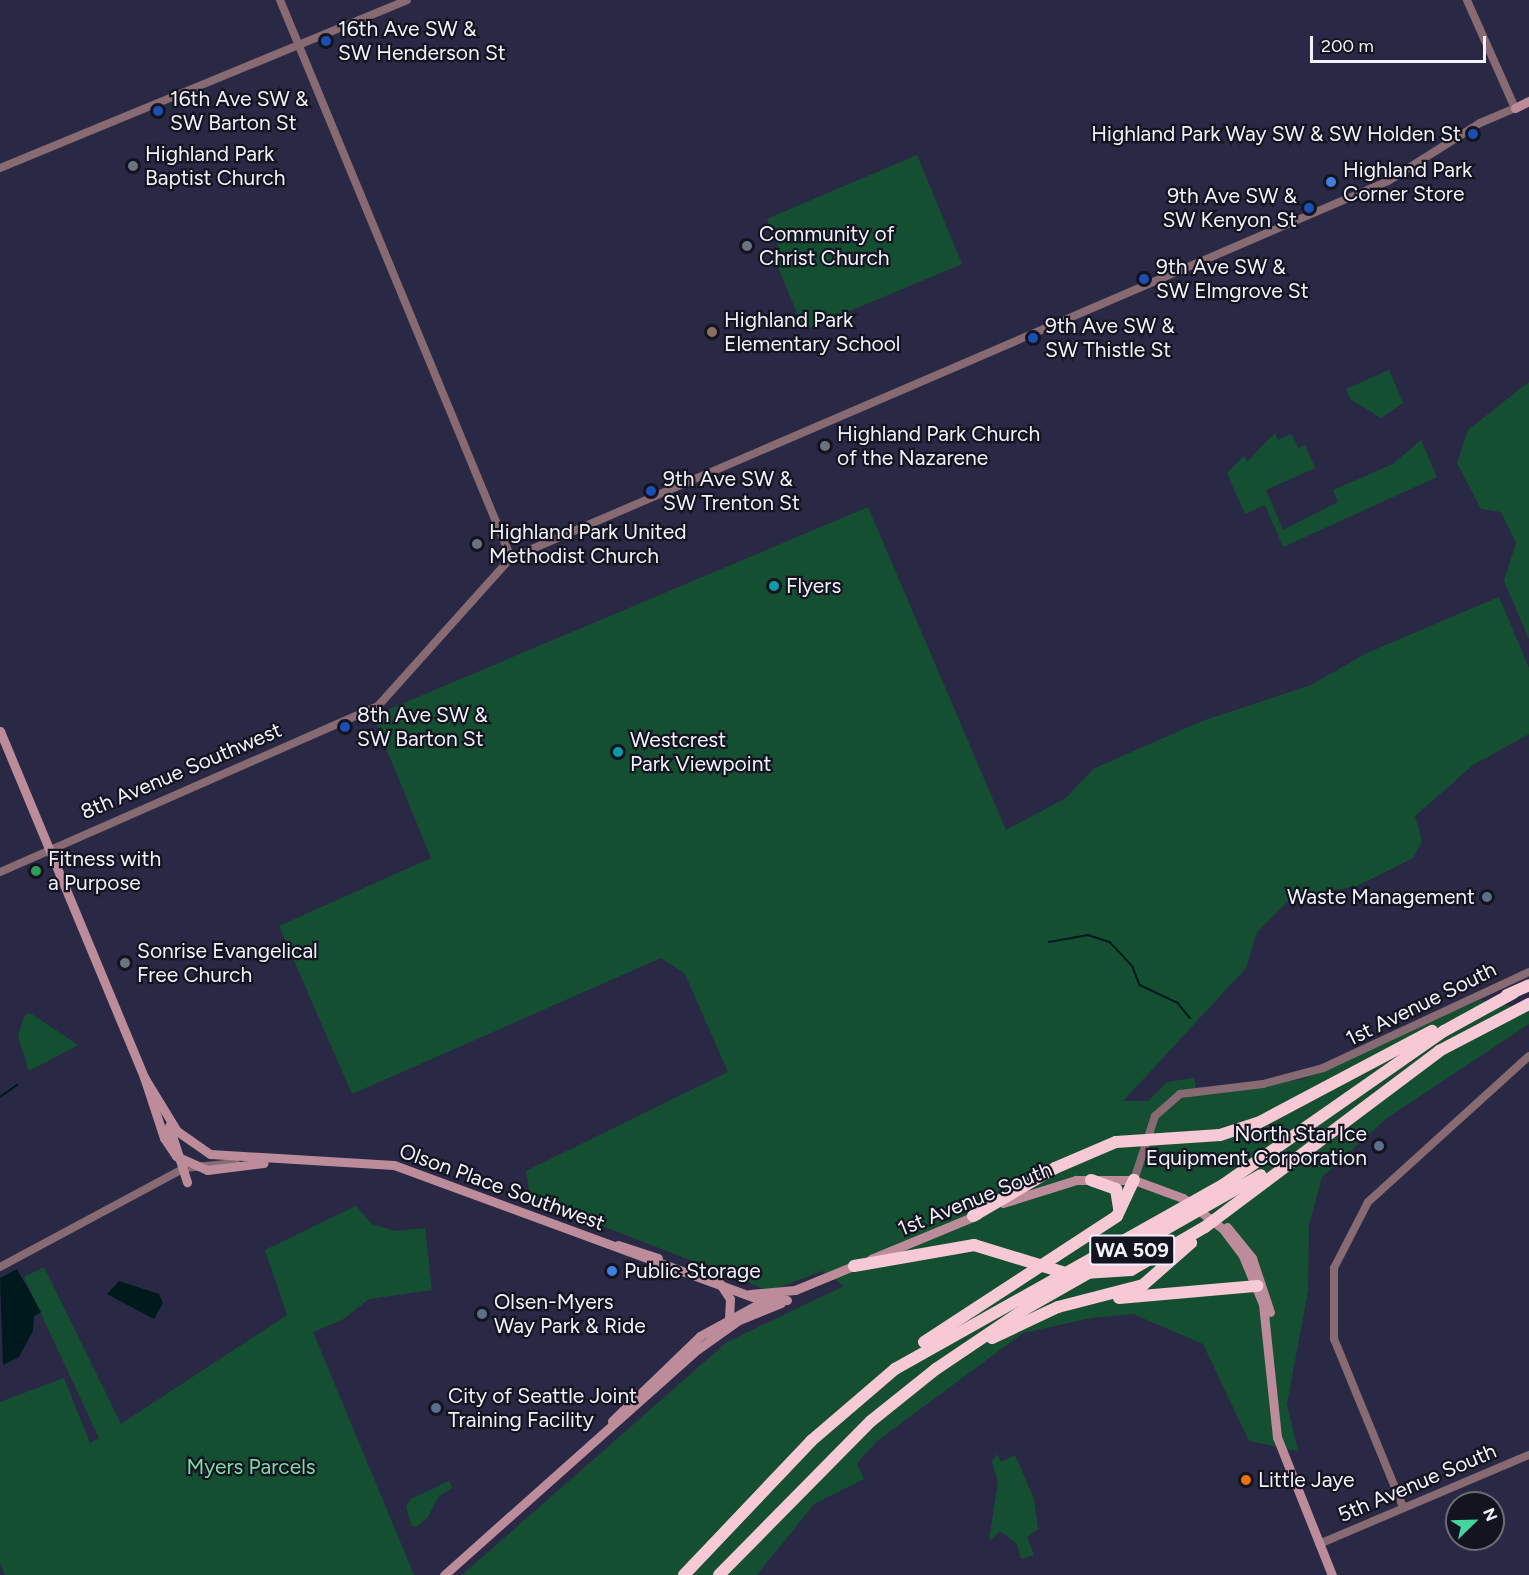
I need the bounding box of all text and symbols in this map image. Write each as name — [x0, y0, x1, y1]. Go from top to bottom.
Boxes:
place label: 16th Ave SW & SW Henderson St — [338, 16, 506, 66]
scale bar — [1313, 24, 1488, 62]
marker: 16th Ave SW & SW Henderson St — [319, 34, 333, 48]
text: 200 m — [1321, 35, 1374, 57]
place label: 16th Ave SW & SW Barton St — [170, 86, 308, 136]
marker: 16th Ave SW & SW Barton St — [151, 104, 165, 118]
place label: Highland Park Way SW & SW Holden St — [1091, 121, 1461, 147]
marker: Highland Park Way SW & SW Holden St — [1466, 127, 1480, 141]
place label: Highland Park Baptist Church — [145, 141, 285, 191]
place label: Highland Park Corner Store — [1343, 157, 1472, 207]
marker: Highland Park Baptist Church — [126, 159, 140, 173]
marker: Highland Park Corner Store — [1324, 175, 1338, 189]
place label: 9th Ave SW & SW Kenyon St — [1162, 183, 1297, 233]
marker: 9th Ave SW & SW Kenyon St — [1302, 201, 1316, 215]
place label: Community of Christ Church — [759, 221, 894, 271]
marker: Community of Christ Church — [740, 239, 754, 253]
place label: 9th Ave SW & SW Elmgrove St — [1156, 254, 1309, 304]
marker: 9th Ave SW & SW Elmgrove St — [1137, 272, 1151, 286]
place label: Highland Park Elementary School — [724, 307, 900, 357]
place label: 9th Ave SW & SW Thistle St — [1045, 313, 1175, 363]
marker: Highland Park Elementary School — [705, 325, 719, 339]
marker: 9th Ave SW & SW Thistle St — [1026, 331, 1040, 345]
place label: Highland Park Church of the Nazarene — [837, 421, 1040, 471]
marker: Highland Park Church of the Nazarene — [818, 439, 832, 453]
place label: 9th Ave SW & SW Trenton St — [663, 466, 800, 516]
marker: 9th Ave SW & SW Trenton St — [644, 484, 658, 498]
place label: Highland Park United Methodist Church — [489, 519, 686, 569]
marker: Highland Park United Methodist Church — [470, 537, 484, 551]
place label: Flyers — [786, 573, 841, 599]
marker: Flyers — [767, 579, 781, 593]
place label: 8th Ave SW & SW Barton St — [357, 702, 488, 752]
street label: 8th Avenue Southwest — [77, 717, 285, 825]
marker: 8th Ave SW & SW Barton St — [338, 720, 352, 734]
place label: Westcrest Park Viewpoint — [630, 727, 771, 777]
marker: Westcrest Park Viewpoint — [611, 745, 625, 759]
place label: Fitness with a Purpose — [48, 846, 161, 896]
marker: Fitness with a Purpose — [29, 864, 43, 878]
place label: Waste Management — [1287, 884, 1475, 910]
marker: Waste Management — [1480, 890, 1494, 904]
place label: Sonrise Evangelical Free Church — [137, 938, 318, 988]
marker: Sonrise Evangelical Free Church — [118, 956, 132, 970]
street label: 1st Avenue South — [1342, 957, 1500, 1051]
place label: North Star Ice Equipment Corporation — [1146, 1121, 1367, 1171]
street label: Olson Place Southwest — [396, 1138, 608, 1236]
marker: North Star Ice Equipment Corporation — [1372, 1139, 1386, 1153]
street label: 1st Avenue South — [894, 1157, 1056, 1241]
road number: WA 509 — [1088, 1233, 1176, 1267]
place label: Public Storage — [624, 1258, 761, 1284]
marker: Public Storage — [605, 1264, 619, 1278]
place label: Olsen-Myers Way Park & Ride — [494, 1289, 646, 1339]
marker: Olsen-Myers Way Park & Ride — [475, 1307, 489, 1321]
place label: City of Seattle Joint Training Facility — [448, 1383, 637, 1433]
marker: City of Seattle Joint Training Facility — [429, 1401, 443, 1415]
street label: 5th Avenue South — [1334, 1438, 1500, 1528]
park label: Myers Parcels — [186, 1454, 316, 1480]
place label: Little Jaye — [1258, 1467, 1355, 1493]
marker: Little Jaye — [1239, 1473, 1253, 1487]
north arrow — [1445, 1491, 1505, 1551]
text: N — [1479, 1505, 1501, 1524]

